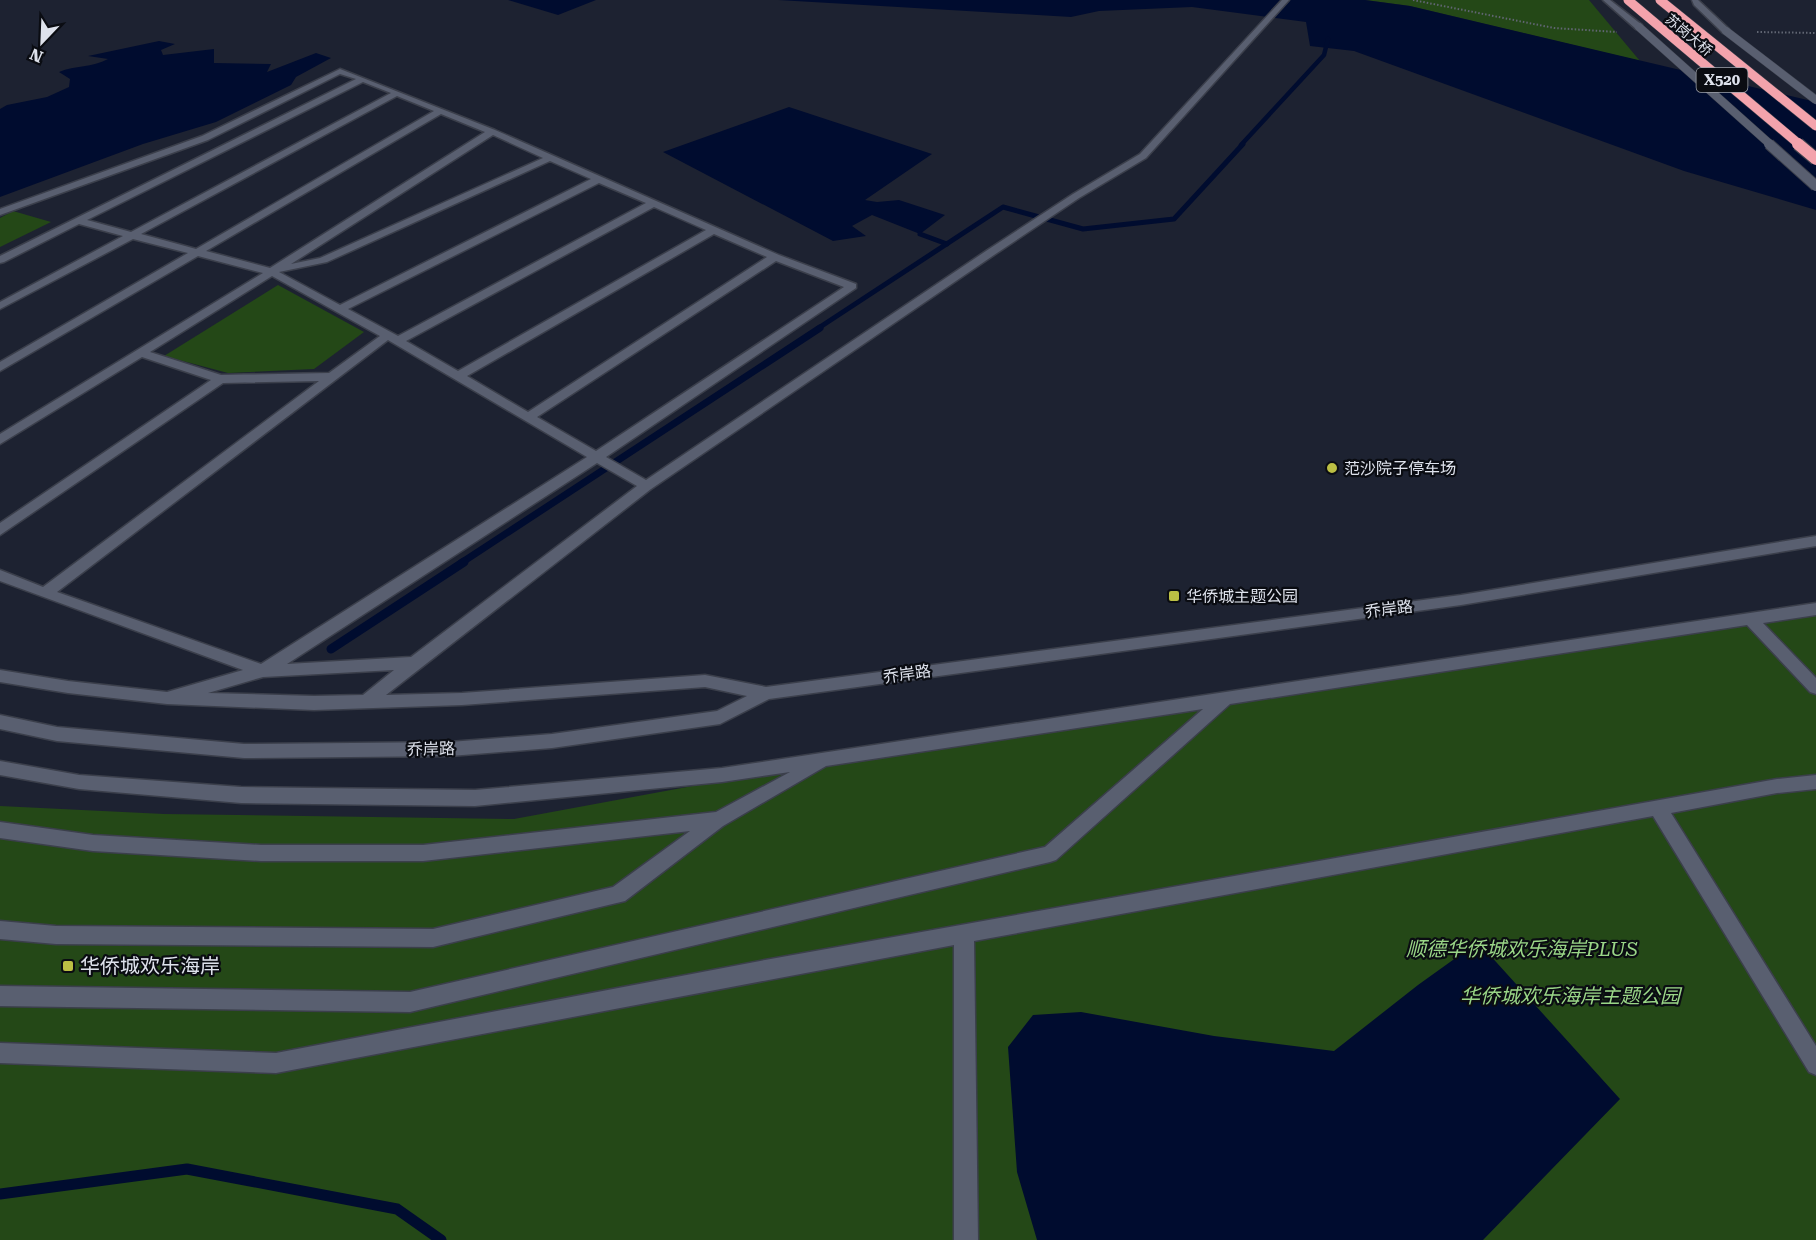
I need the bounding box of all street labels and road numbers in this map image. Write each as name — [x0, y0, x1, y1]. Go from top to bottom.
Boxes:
street label: 苏岗大桥 — [1662, 11, 1716, 59]
road number: X520 — [1696, 68, 1748, 92]
street label: 乔岸路 — [1364, 597, 1414, 621]
street label: 乔岸路 — [882, 661, 932, 687]
street label: 乔岸路 — [407, 739, 455, 759]

